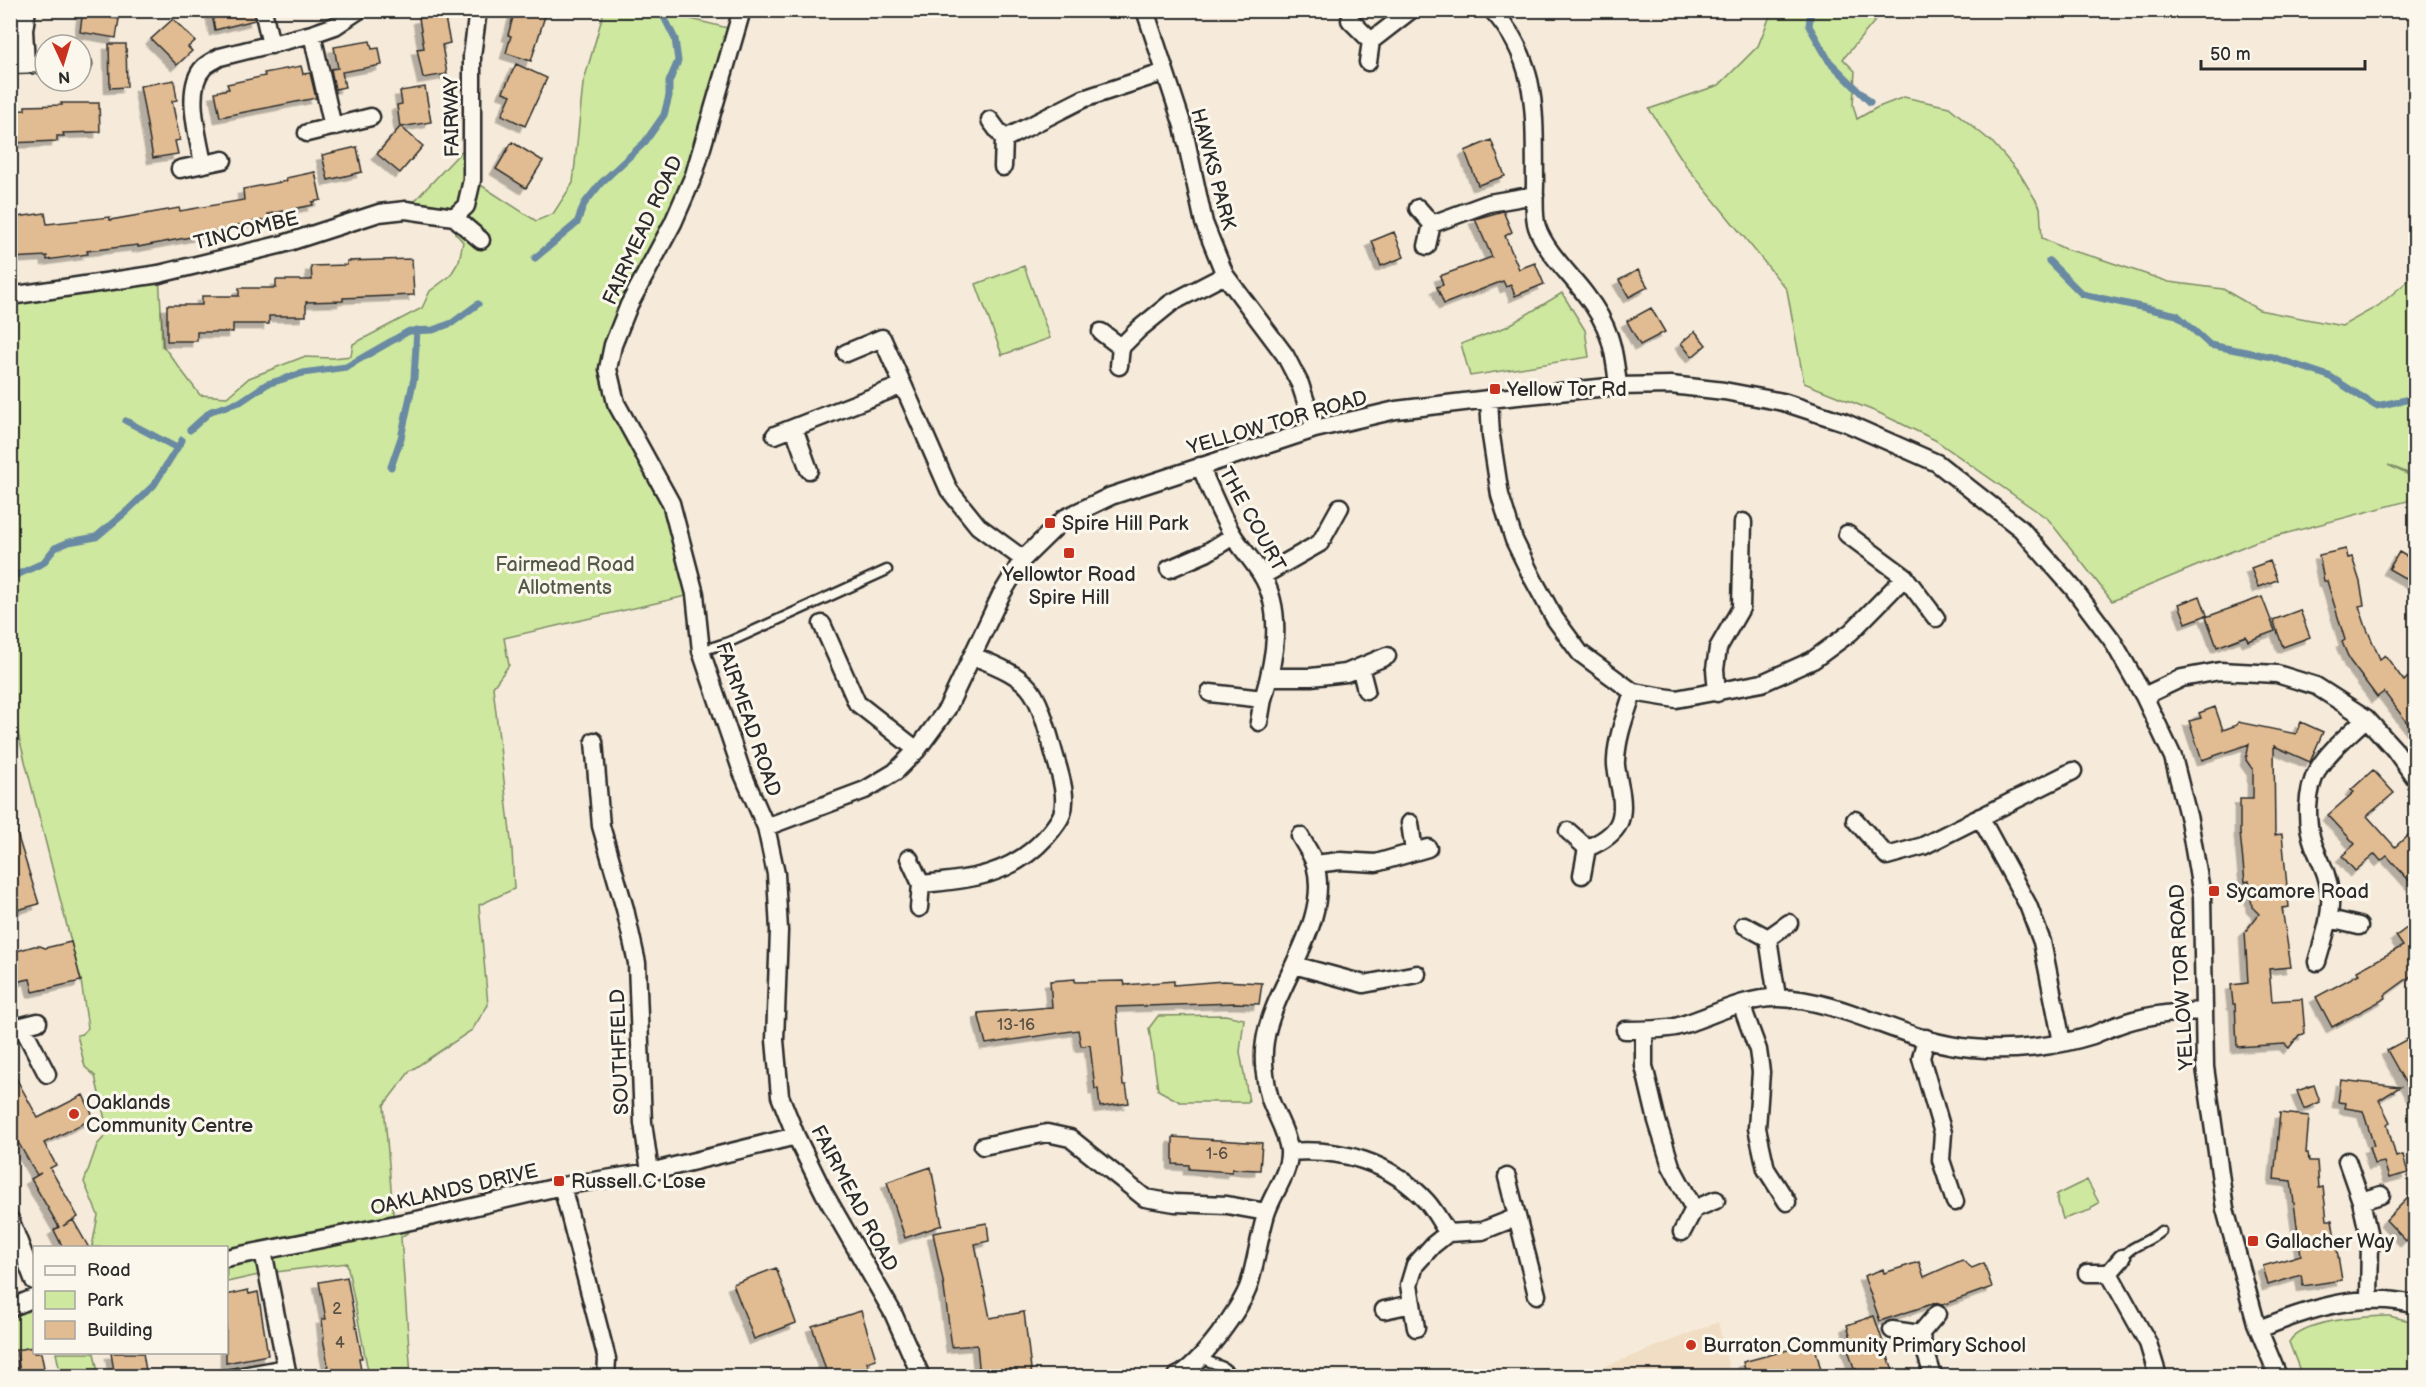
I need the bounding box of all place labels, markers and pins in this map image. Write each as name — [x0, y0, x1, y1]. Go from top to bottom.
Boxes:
place label: Yellow Tor Rd — [1506, 378, 1627, 402]
marker: Yellow Tor Rd — [1488, 382, 1502, 396]
place label: Spire Hill Park — [1062, 512, 1188, 536]
marker: Spire Hill Park — [1043, 516, 1057, 530]
marker: Yellowtor Road Spire Hill — [1062, 546, 1076, 560]
place label: Yellowtor Road Spire Hill — [1001, 563, 1136, 610]
place label: Sycamore Road — [2226, 880, 2369, 904]
marker: Sycamore Road — [2207, 884, 2221, 898]
place label: Oaklands Community Centre — [86, 1091, 253, 1138]
marker: Oaklands Community Centre — [67, 1107, 81, 1121]
place label: Russell C Lose — [571, 1170, 706, 1194]
marker: Russell C Lose — [552, 1174, 566, 1188]
place label: Gallacher Way — [2265, 1230, 2394, 1254]
marker: Gallacher Way — [2246, 1234, 2260, 1248]
place label: Burraton Community Primary School — [1703, 1334, 2026, 1358]
marker: Burraton Community Primary School — [1684, 1338, 1698, 1352]

